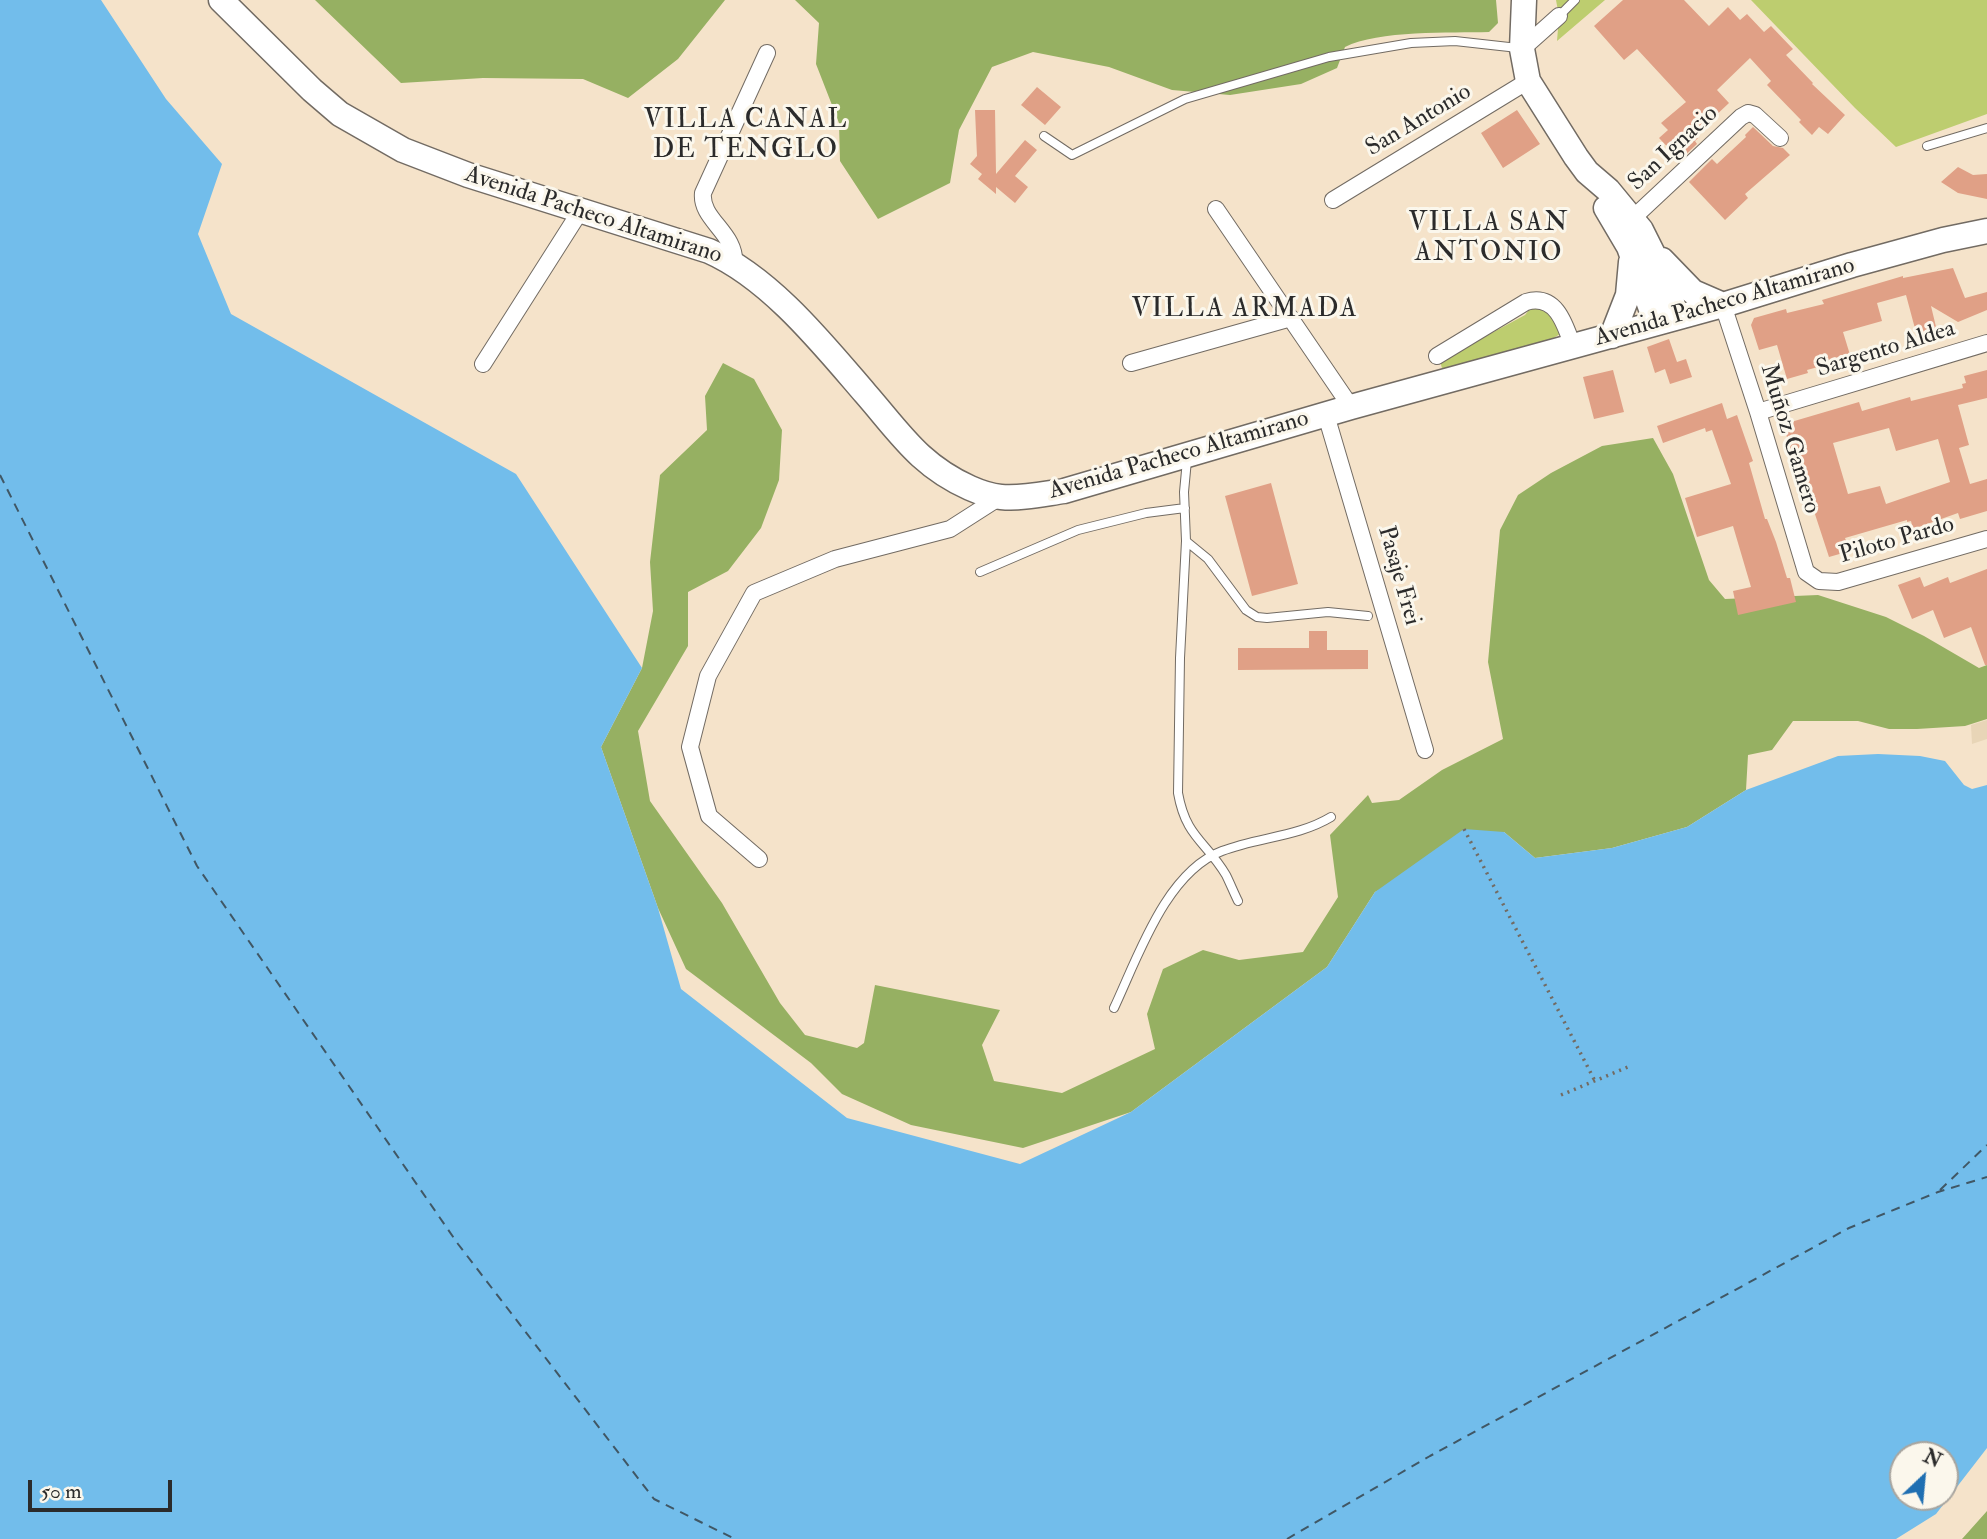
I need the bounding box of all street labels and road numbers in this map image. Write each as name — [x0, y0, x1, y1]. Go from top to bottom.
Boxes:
street label: San Antonio — [1361, 78, 1477, 164]
street label: San Ignacio — [1623, 100, 1725, 198]
street label: Avenida Pacheco Altamirano — [461, 161, 725, 271]
street label: Avenida Pacheco Altamirano — [1592, 252, 1858, 354]
street label: Sargento Aldea — [1813, 315, 1959, 385]
street label: Muñoz Gamero — [1753, 361, 1825, 517]
street label: Avenida Pacheco Altamirano — [1046, 405, 1312, 507]
street label: Piloto Pardo — [1836, 511, 1958, 571]
street label: Pasaje Frei — [1370, 523, 1426, 629]

